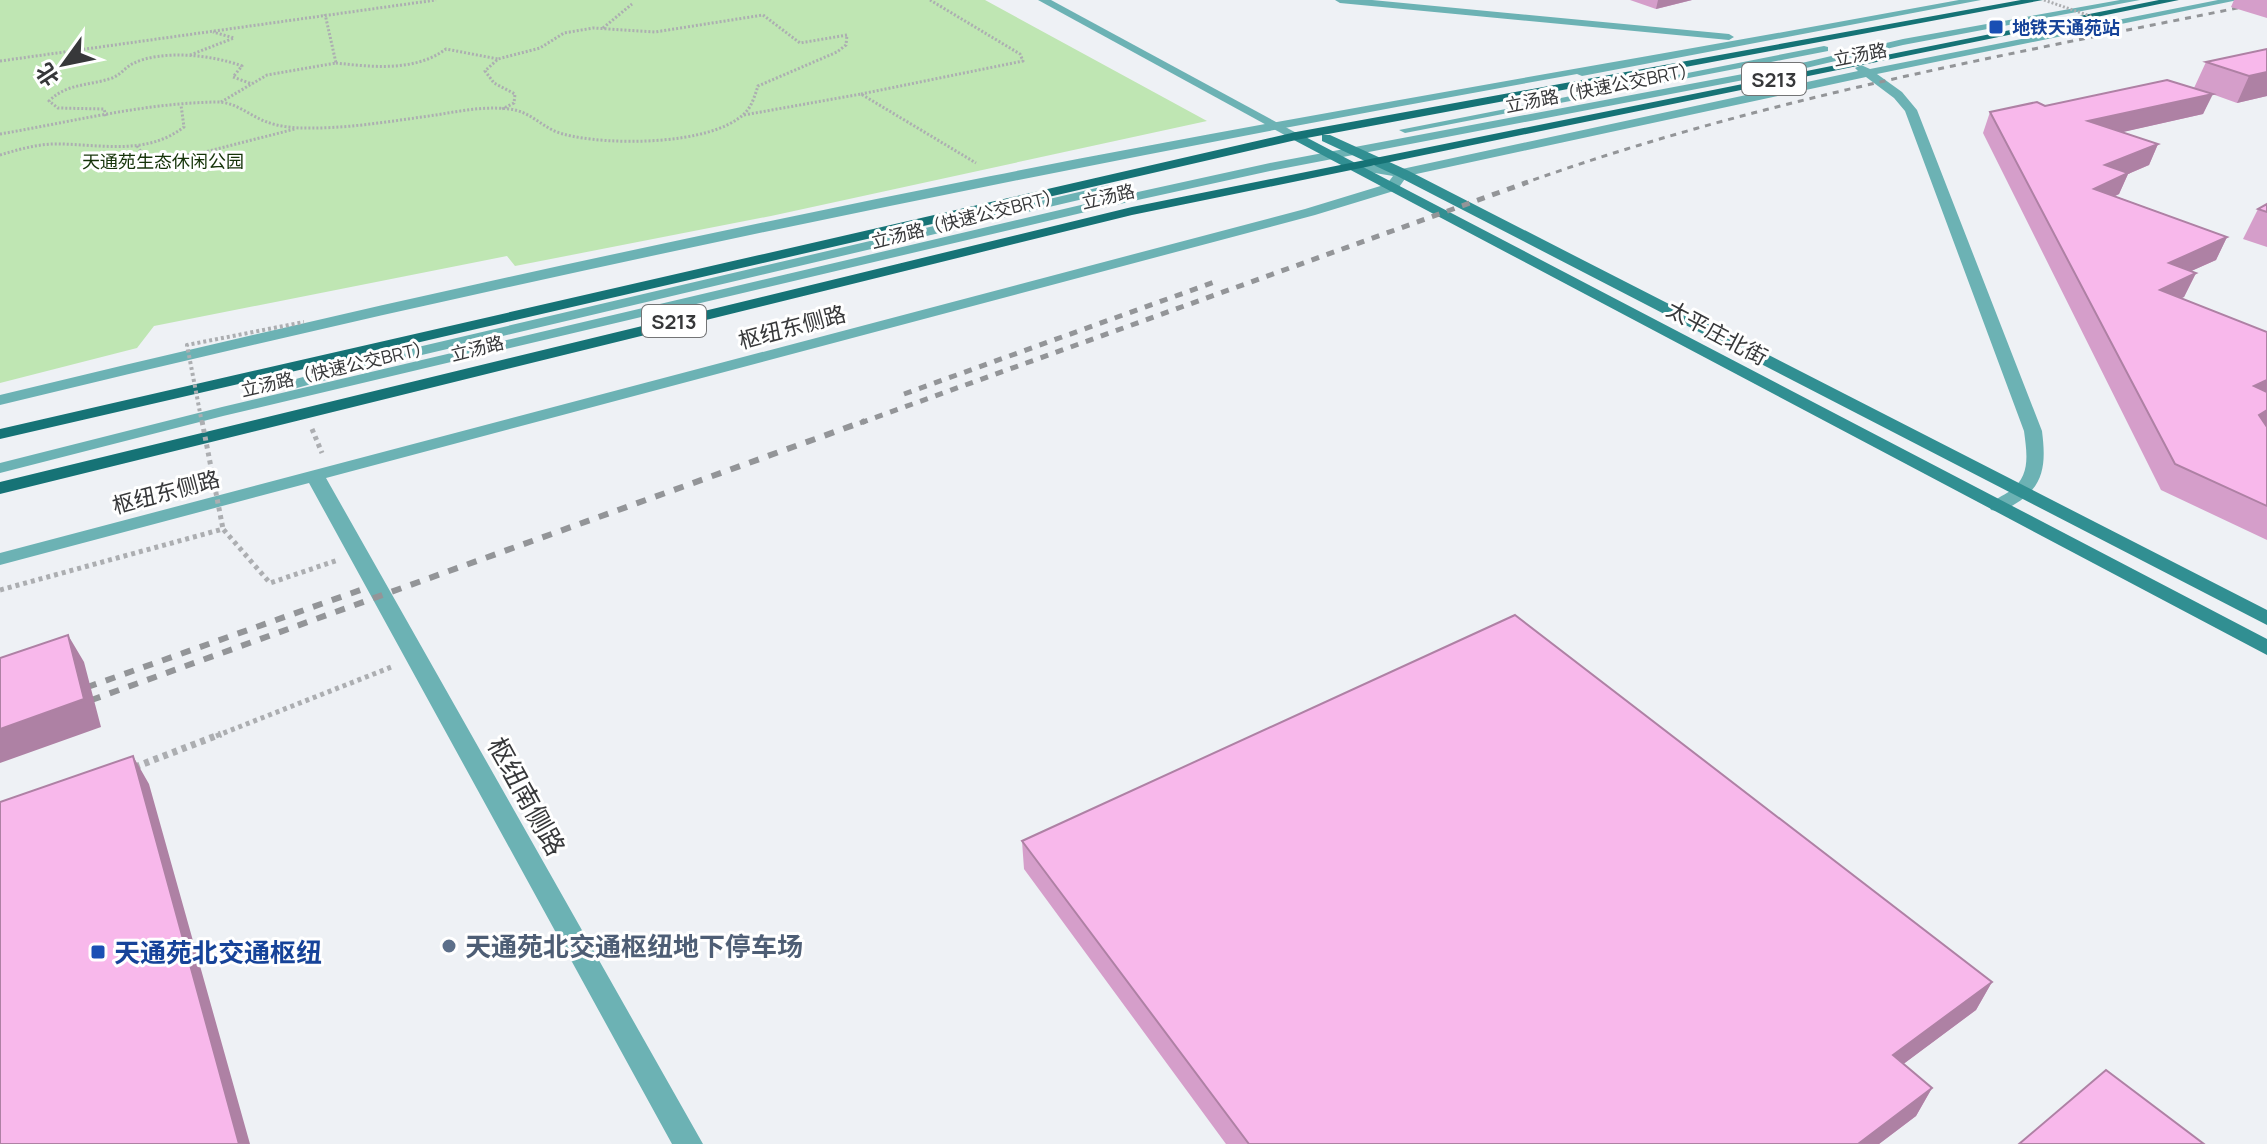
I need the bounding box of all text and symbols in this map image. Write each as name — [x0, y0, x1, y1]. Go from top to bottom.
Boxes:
place label: 地铁天通苑站 — [2012, 15, 2120, 39]
marker: 地铁天通苑站 — [1987, 18, 2005, 36]
north arrow — [24, 24, 104, 104]
street label: 立汤路 — [1831, 37, 1889, 71]
text: 北 — [29, 57, 66, 92]
street label: 立汤路（快速公交BRT） — [1503, 57, 1699, 117]
road number: S213 — [1742, 63, 1806, 95]
park label: 天通苑生态休闲公园 — [82, 149, 244, 173]
street label: 立汤路 — [1079, 178, 1137, 214]
street label: 立汤路（快速公交BRT） — [868, 183, 1064, 253]
street label: 太平庄北街 — [1661, 294, 1773, 372]
street label: 枢纽东侧路 — [735, 298, 849, 356]
road number: S213 — [642, 305, 706, 337]
street label: 立汤路 — [448, 330, 506, 366]
street label: 立汤路（快速公交BRT） — [238, 334, 434, 402]
street label: 枢纽东侧路 — [109, 463, 223, 521]
street label: 枢纽南侧路 — [480, 730, 574, 862]
place label: 天通苑北交通枢纽地下停车场 — [465, 928, 803, 964]
place label: 天通苑北交通枢纽 — [114, 934, 322, 970]
marker: 天通苑北交通枢纽地下停车场 — [440, 937, 458, 955]
marker: 天通苑北交通枢纽 — [89, 943, 107, 961]

